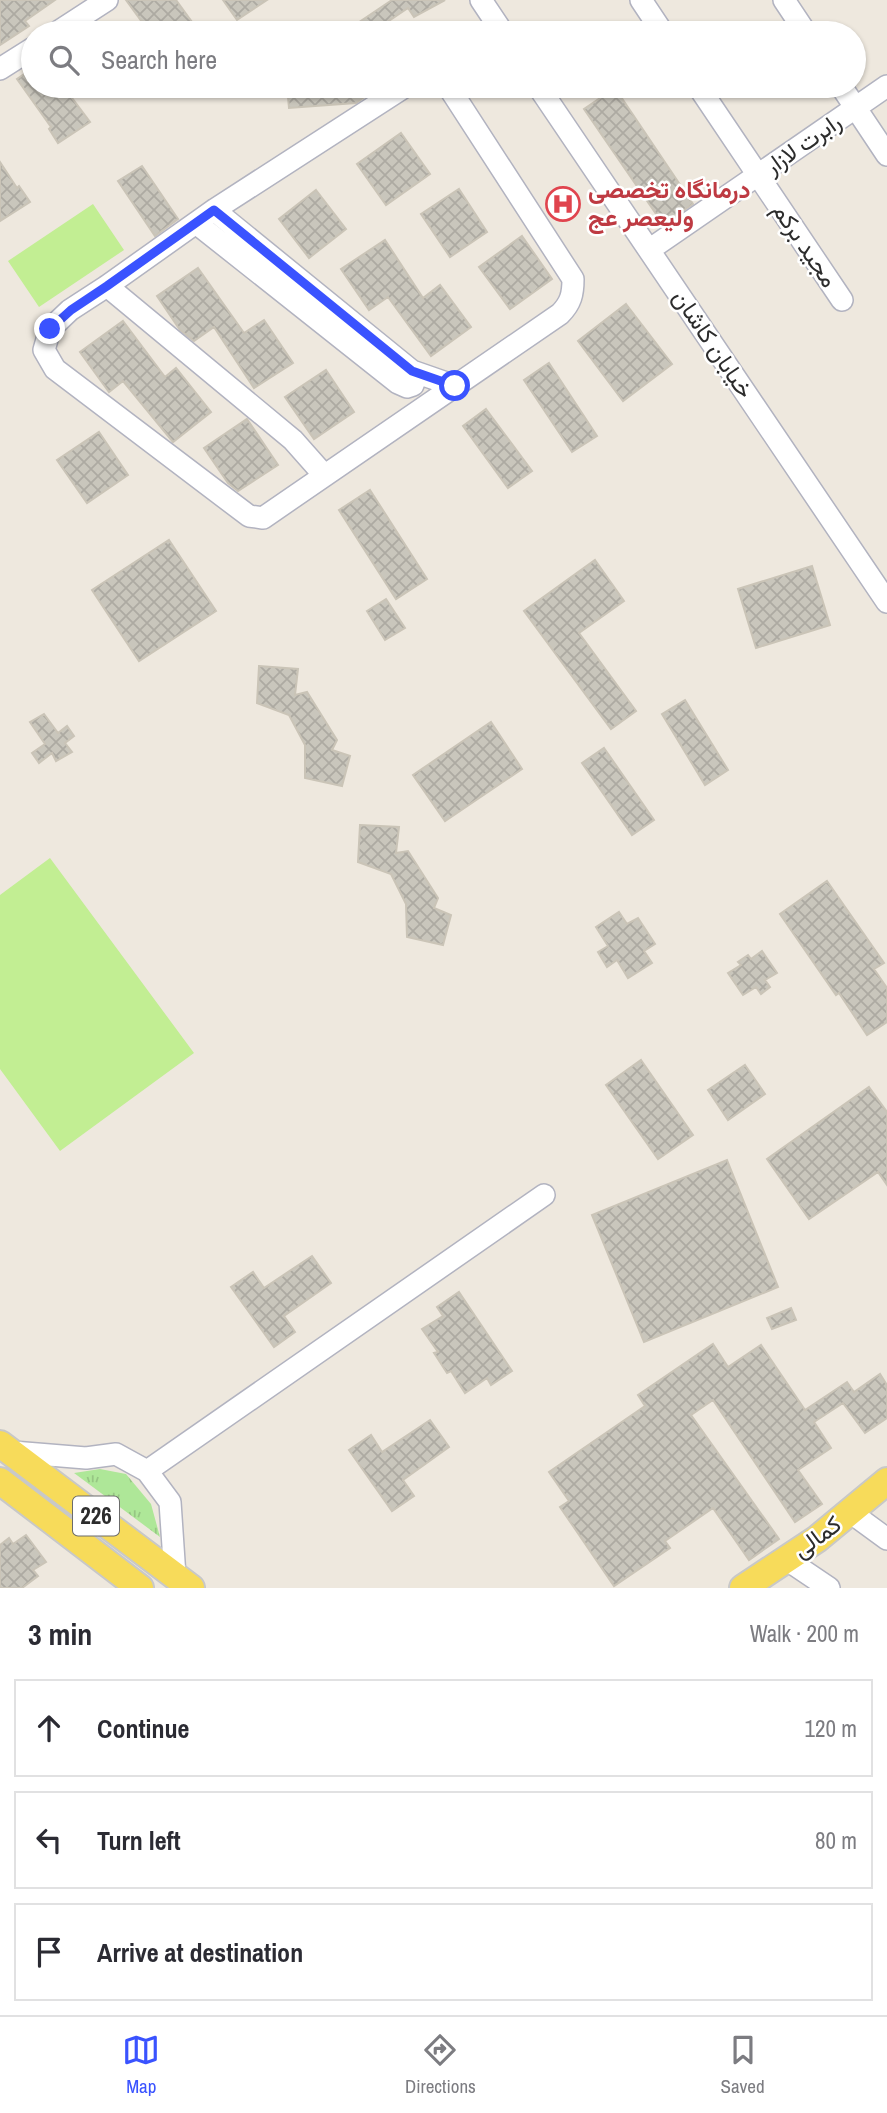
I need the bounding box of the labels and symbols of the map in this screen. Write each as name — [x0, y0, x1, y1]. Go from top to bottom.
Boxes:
street label: رابرت لازار — [757, 105, 847, 182]
place label: درمانگاه تخصصی ولیعصر عج — [588, 173, 751, 235]
hospital icon: درمانگاه تخصصی ولیعصر عج — [544, 185, 582, 223]
street label: مجید برکم — [765, 196, 846, 294]
street label: خیابان کاشان — [666, 283, 762, 404]
route end — [34, 313, 65, 344]
route start — [439, 370, 470, 401]
road number: 226 — [73, 1497, 119, 1536]
street label: کمالی — [785, 1508, 847, 1565]

